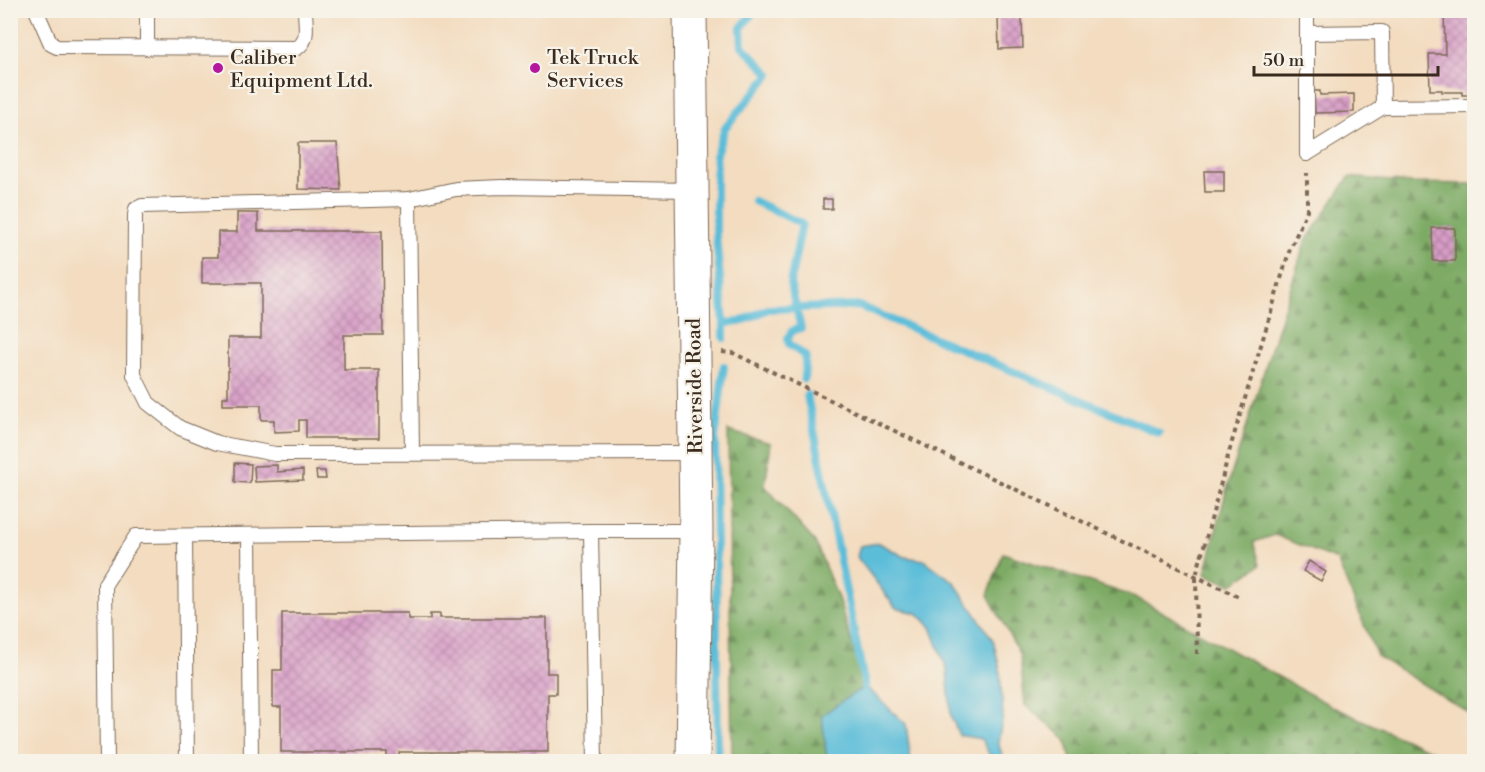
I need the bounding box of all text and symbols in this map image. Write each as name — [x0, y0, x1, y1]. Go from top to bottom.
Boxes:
scale bar — [1254, 39, 1438, 77]
place label: Caliber Equipment Ltd. — [230, 46, 373, 94]
place label: Tek Truck Services — [547, 46, 640, 94]
text: 50 m — [1263, 49, 1305, 72]
marker: Caliber Equipment Ltd. — [211, 61, 225, 75]
marker: Tek Truck Services — [528, 61, 542, 75]
street label: Riverside Road — [682, 317, 709, 454]

